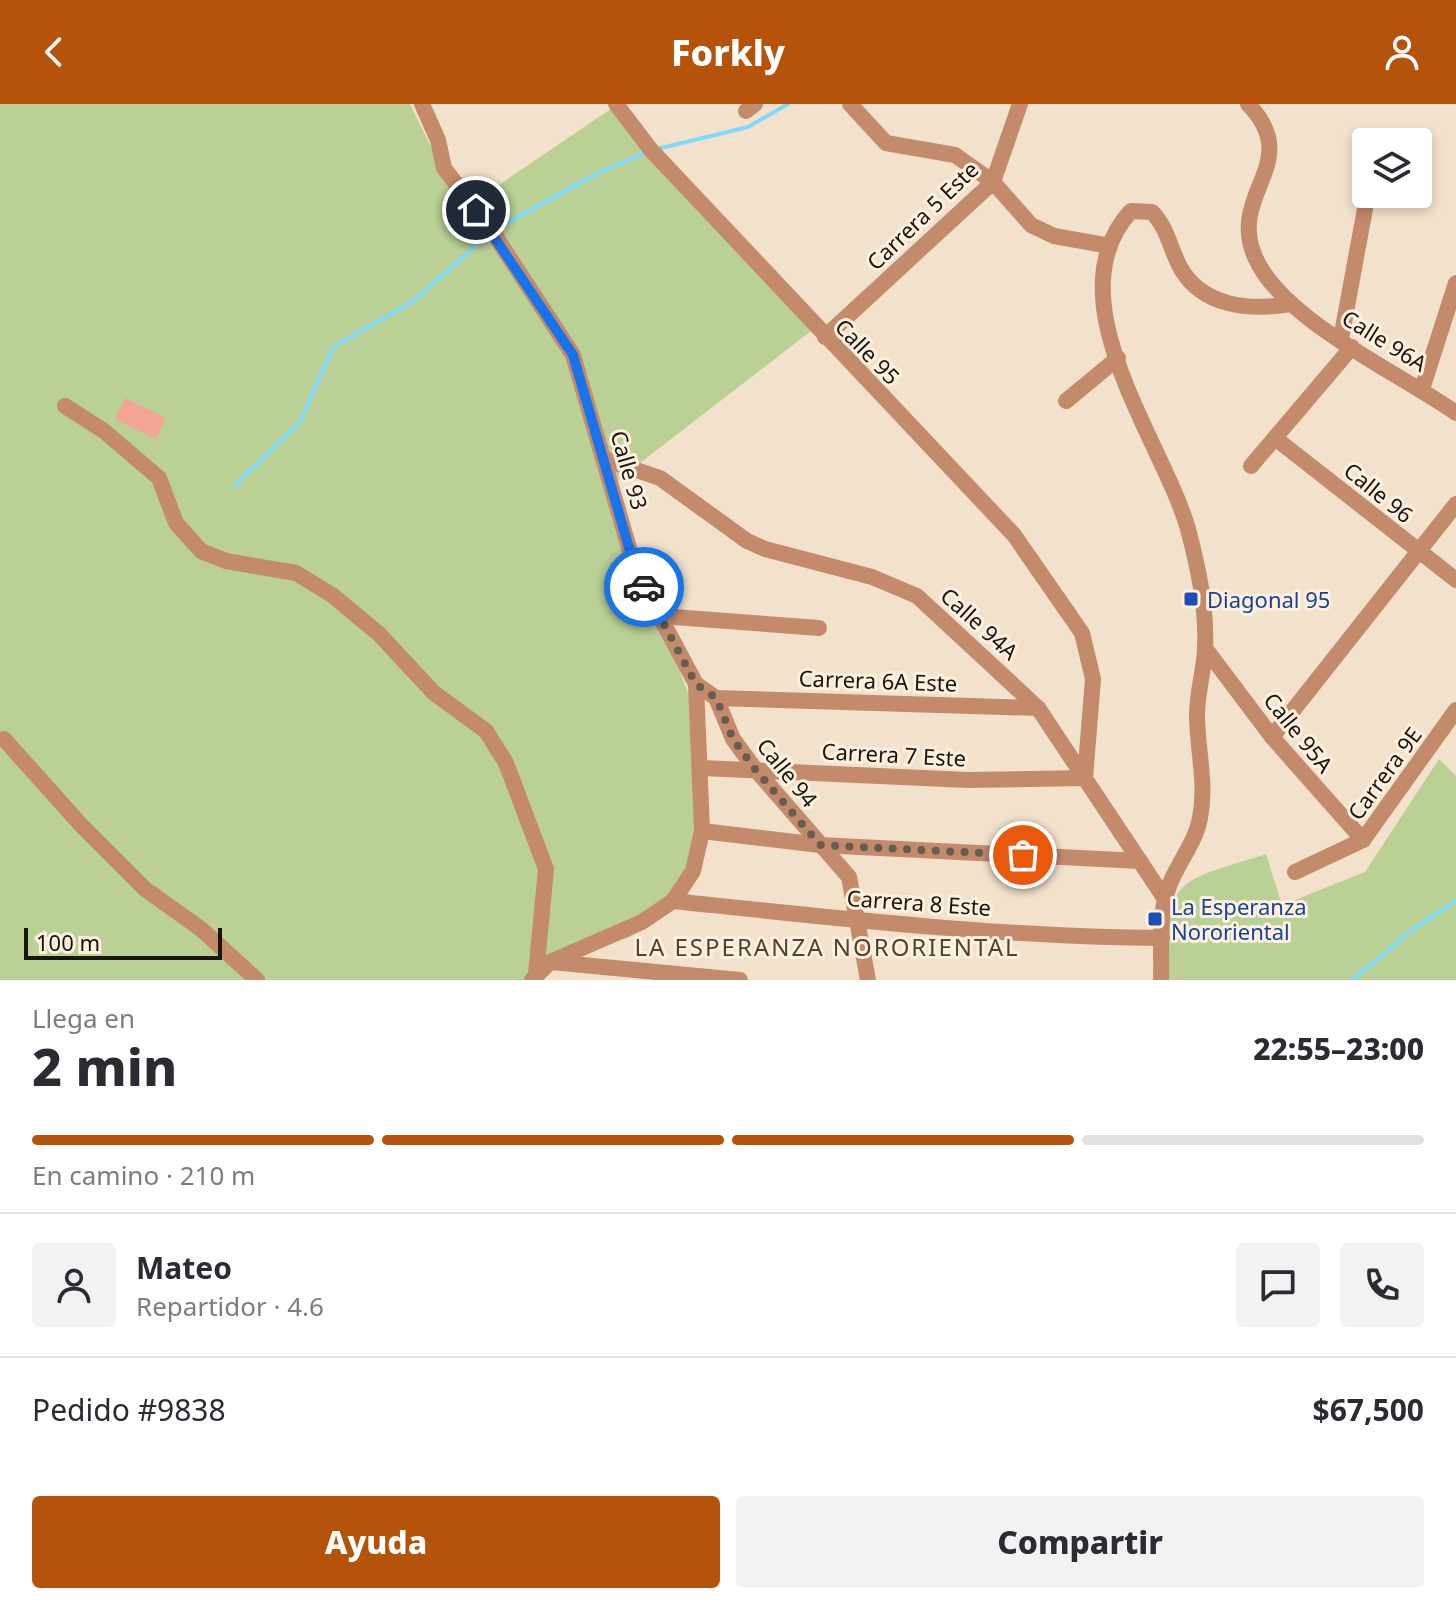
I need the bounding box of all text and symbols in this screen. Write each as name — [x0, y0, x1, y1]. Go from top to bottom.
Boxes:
text: Forkly — [671, 28, 785, 77]
icon: back — [32, 30, 76, 74]
icon: person — [1380, 30, 1424, 74]
map controls — [1352, 128, 1432, 208]
button: layers — [1352, 128, 1432, 208]
street label: Carrera 5 Este — [860, 154, 984, 276]
pin — [442, 176, 510, 244]
icon: home — [454, 188, 498, 232]
street label: Calle 96A — [1337, 302, 1434, 378]
street label: Calle 95 — [829, 311, 907, 391]
street label: Calle 93 — [604, 427, 656, 513]
street label: Calle 96 — [1338, 455, 1420, 529]
courier — [604, 547, 684, 627]
icon: car — [622, 565, 666, 609]
street label: Calle 94A — [935, 580, 1026, 667]
place label: Diagonal 95 — [1207, 584, 1330, 614]
marker: Diagonal 95 — [1182, 590, 1200, 608]
street label: Carrera 6A Este — [798, 662, 958, 698]
street label: Calle 95A — [1257, 686, 1341, 779]
street label: Carrera 9E — [1340, 721, 1428, 825]
street label: Calle 94 — [751, 731, 825, 813]
street label: Carrera 7 Este — [821, 735, 967, 773]
pin — [989, 821, 1057, 889]
icon: bag — [1001, 833, 1045, 877]
street label: Carrera 8 Este — [846, 882, 992, 922]
place label: La Esperanza Nororiental — [1171, 891, 1307, 946]
marker: La Esperanza Nororiental — [1146, 910, 1164, 928]
scale bar — [24, 924, 222, 960]
text: 100 m — [36, 927, 100, 957]
district label: LA ESPERANZA NORORIENTAL — [634, 930, 1020, 963]
text: Llega en — [32, 1000, 135, 1036]
text: 22:55–23:00 — [1253, 1028, 1424, 1069]
text: 2 min — [32, 1030, 177, 1101]
text: En camino · 210 m — [32, 1157, 255, 1193]
button: person — [32, 1243, 116, 1327]
button: chat — [1236, 1243, 1320, 1327]
button: phone — [1340, 1243, 1424, 1327]
text: Mateo — [136, 1247, 232, 1288]
text: Repartidor · 4.6 — [136, 1288, 324, 1324]
text: Pedido #9838 — [32, 1389, 226, 1430]
text: $67,500 — [1312, 1389, 1424, 1430]
button: Ayuda — [32, 1496, 720, 1588]
button: Compartir — [736, 1496, 1424, 1588]

